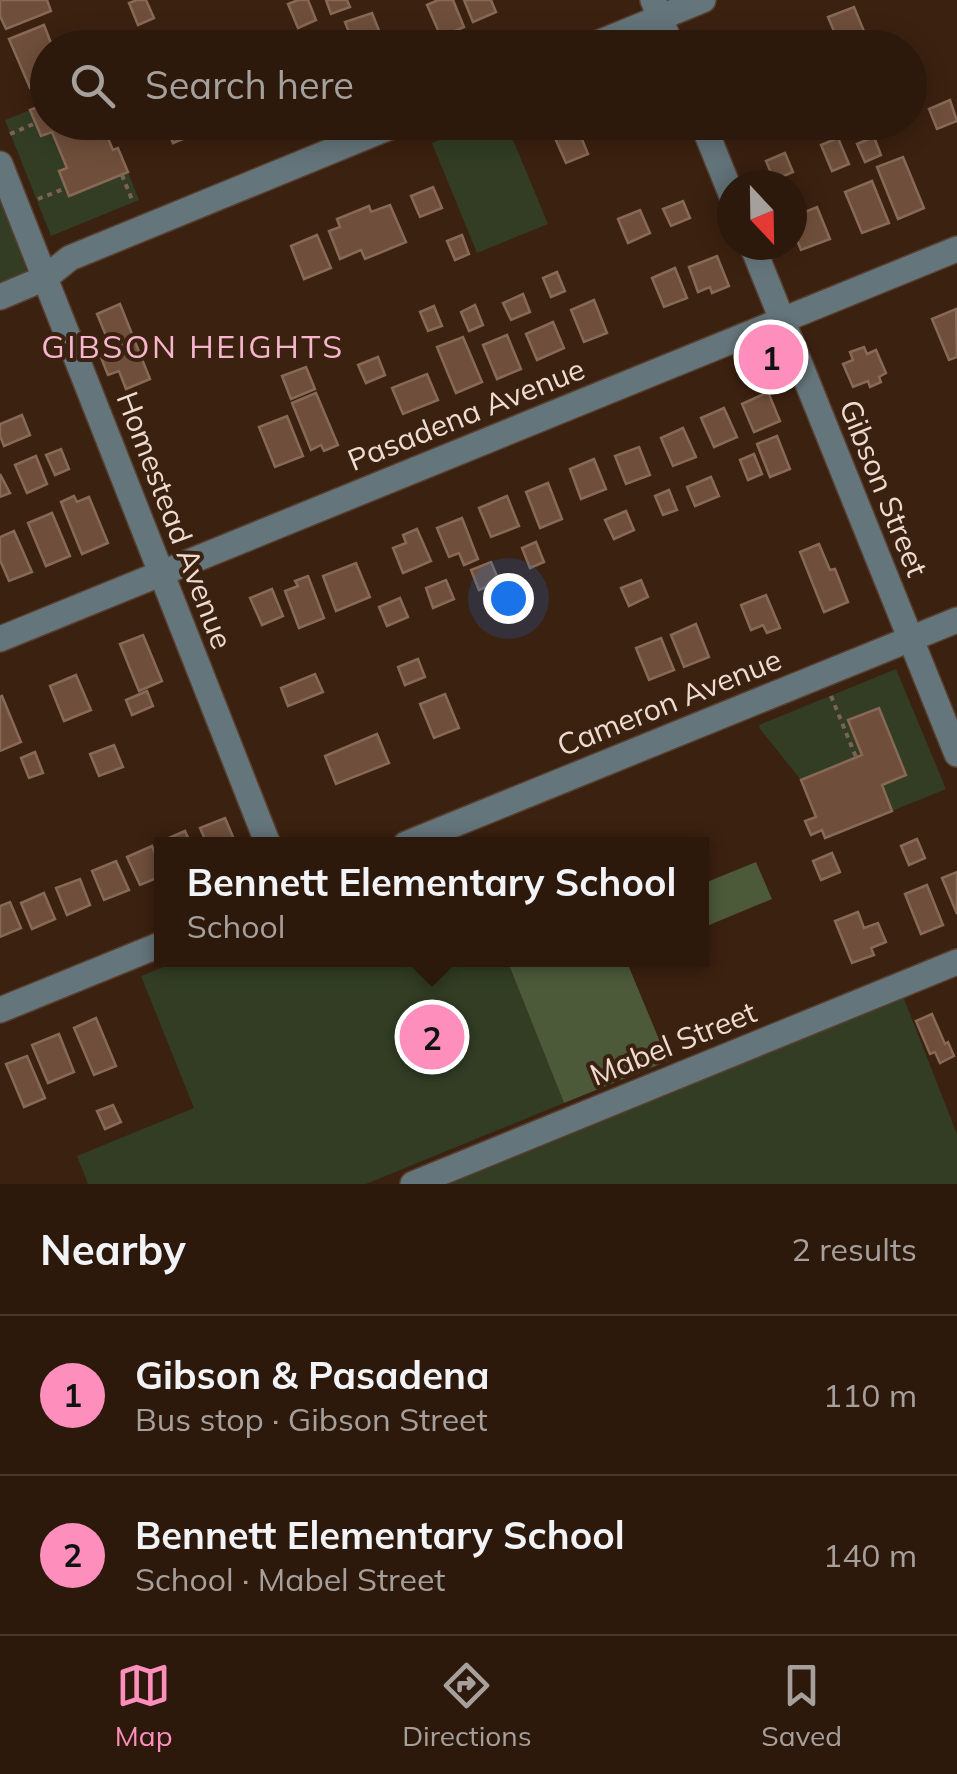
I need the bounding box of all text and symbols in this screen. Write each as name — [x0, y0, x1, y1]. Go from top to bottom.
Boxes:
search box — [30, 30, 927, 140]
icon: search — [65, 58, 120, 113]
text: Search here — [145, 61, 354, 109]
north arrow — [717, 170, 807, 260]
pin: 1 — [738, 320, 804, 394]
district label: GIBSON HEIGHTS — [41, 326, 345, 366]
street label: Pasadena Avenue — [342, 349, 590, 479]
street label: Homestead Avenue — [108, 386, 242, 654]
street label: Gibson Street — [831, 394, 937, 582]
your location — [483, 573, 534, 624]
street label: Cameron Avenue — [551, 640, 787, 764]
popup — [154, 837, 709, 967]
text: Bennett Elementary School — [187, 858, 676, 906]
text: School — [187, 906, 285, 946]
street label: Mabel Street — [584, 992, 762, 1094]
pin: 2 — [400, 1000, 464, 1074]
text: Nearby — [40, 1223, 186, 1276]
text: 2 results — [792, 1229, 917, 1269]
text: Gibson & Pasadena — [135, 1351, 489, 1399]
text: 1 — [63, 1375, 82, 1415]
text: 110 m — [823, 1375, 917, 1415]
text: Bus stop · Gibson Street — [135, 1399, 488, 1439]
text: Bennett Elementary School — [135, 1511, 625, 1559]
text: 2 — [63, 1535, 82, 1575]
text: 140 m — [823, 1535, 917, 1575]
text: School · Mabel Street — [135, 1559, 446, 1599]
tab: Map — [115, 1658, 172, 1753]
tab: Directions — [402, 1658, 532, 1753]
tab: Saved — [761, 1658, 842, 1753]

